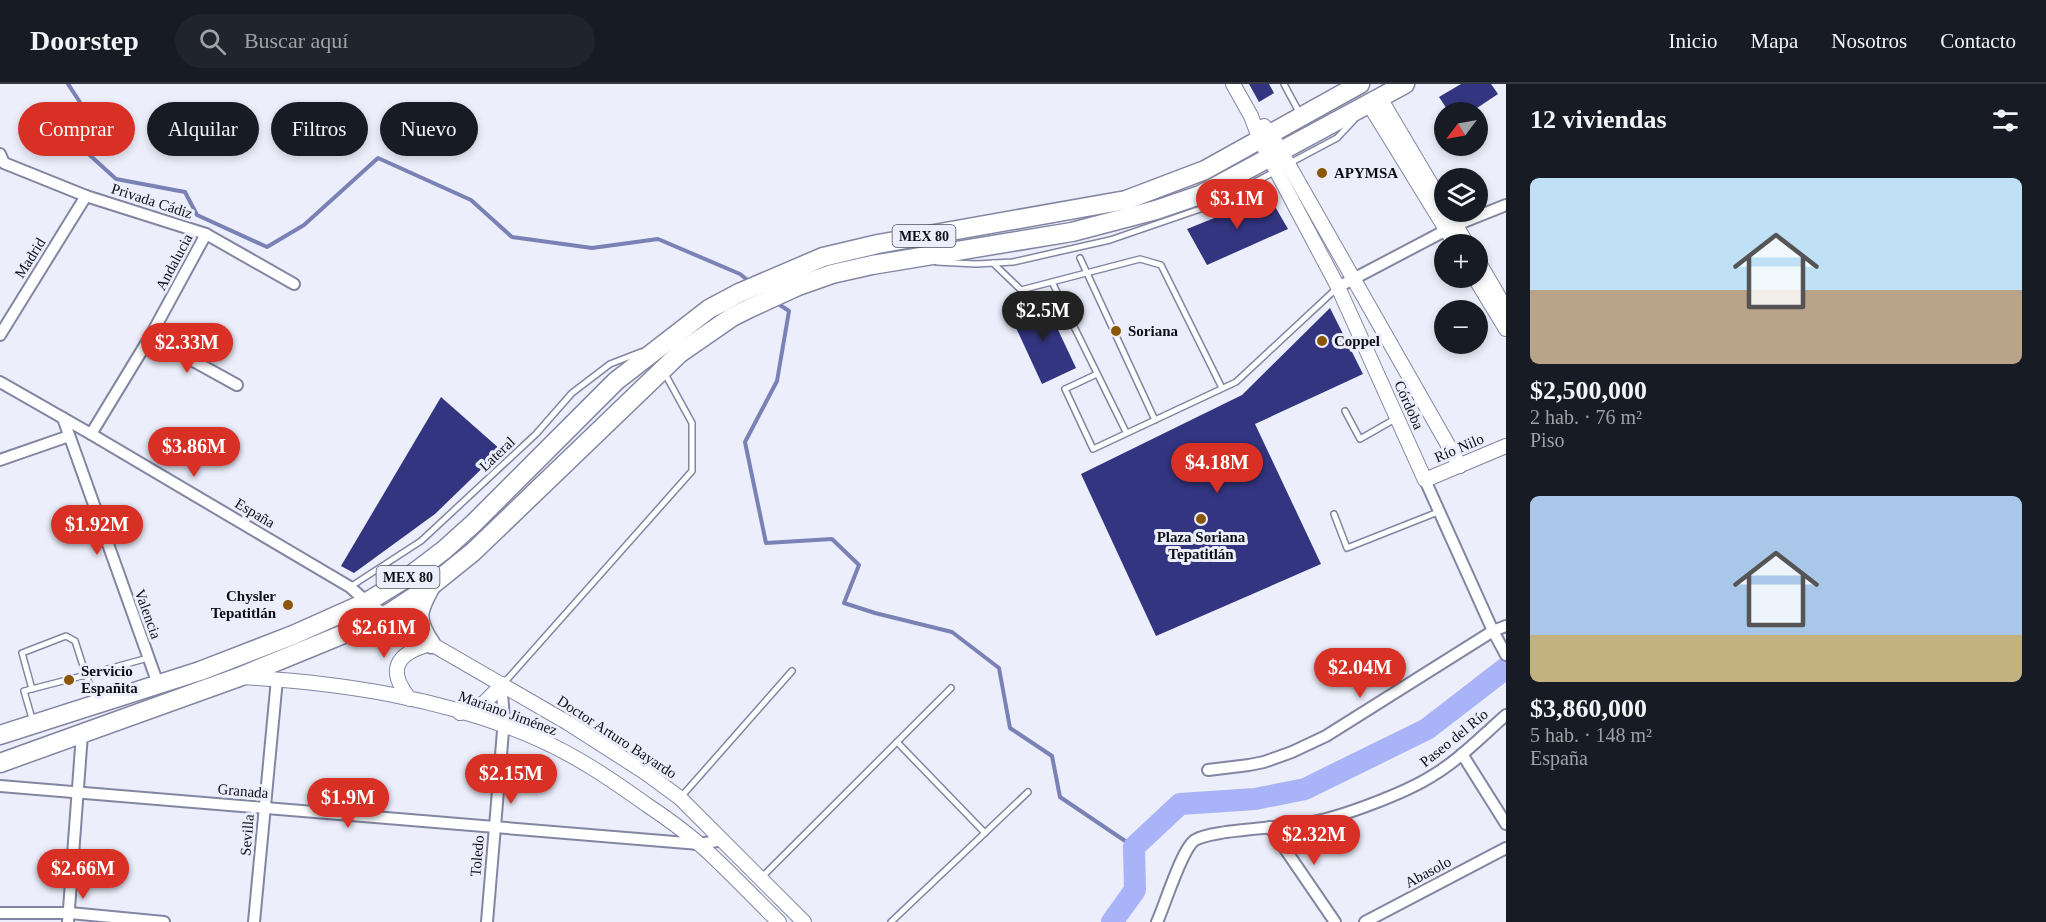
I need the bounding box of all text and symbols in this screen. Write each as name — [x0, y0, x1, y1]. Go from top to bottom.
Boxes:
search box — [175, 14, 595, 68]
text: Doorstep — [30, 25, 139, 56]
icon: search — [196, 25, 229, 58]
text: Buscar aquí — [244, 28, 348, 53]
text: Inicio — [1669, 29, 1718, 53]
text: Mapa — [1751, 29, 1798, 53]
text: Nosotros — [1831, 29, 1907, 53]
text: Contacto — [1940, 29, 2016, 53]
chip: Comprar — [18, 102, 135, 156]
chip: Alquilar — [147, 102, 259, 156]
chip: Filtros — [271, 102, 368, 156]
chip: Nuevo — [380, 102, 478, 156]
north arrow — [1434, 102, 1488, 156]
map controls — [1434, 102, 1488, 354]
icon: filters — [1989, 104, 2022, 137]
text: 12 viviendas — [1530, 105, 1667, 134]
place label: APYMSA — [1334, 165, 1398, 181]
marker: APYMSA — [1315, 166, 1329, 180]
button: layers — [1434, 168, 1488, 222]
pin: $3.1M — [1195, 179, 1279, 230]
street label: Privada Cádiz — [109, 180, 195, 222]
text: $3.1M — [1210, 187, 1264, 209]
icon: home — [1722, 217, 1830, 325]
road number: MEX 80 — [892, 225, 956, 247]
street label: Andalucia — [152, 231, 196, 293]
button: + — [1434, 234, 1488, 288]
street label: Madrid — [12, 235, 49, 281]
pin: $2.5M — [1001, 291, 1085, 342]
text: $2.5M — [1016, 299, 1070, 321]
button: − — [1434, 300, 1488, 354]
pin: $2.33M — [138, 323, 236, 374]
place label: Soriana — [1128, 323, 1179, 339]
marker: Soriana — [1109, 324, 1123, 338]
text: $2.33M — [155, 331, 219, 353]
place label: Coppel — [1334, 333, 1380, 349]
marker: Coppel — [1315, 334, 1329, 348]
text: $2,500,000 — [1530, 376, 1647, 405]
street label: Córdoba — [1391, 378, 1427, 432]
text: 2 hab. · 76 m² — [1530, 406, 1642, 428]
pin: $3.86M — [145, 427, 243, 478]
text: Piso — [1530, 429, 1564, 451]
street label: Río Nilo — [1432, 430, 1486, 466]
street label: Lateral — [476, 434, 518, 474]
text: $3.86M — [162, 435, 226, 457]
pin: $4.18M — [1168, 443, 1266, 494]
text: $4.18M — [1185, 451, 1249, 473]
street label: España — [232, 495, 278, 531]
pin: $1.92M — [48, 505, 146, 556]
marker: Plaza Soriana Tepatitlán — [1194, 512, 1208, 526]
text: $1.92M — [65, 513, 129, 535]
place label: Plaza Soriana Tepatitlán — [1157, 529, 1246, 562]
icon: home — [1722, 535, 1830, 643]
road number: MEX 80 — [376, 566, 440, 588]
street label: Valencia — [132, 587, 164, 641]
place label: Chysler Tepatitlán — [211, 588, 277, 621]
marker: Chysler Tepatitlán — [281, 598, 295, 612]
pin: $2.61M — [335, 608, 433, 659]
text: $2.61M — [352, 616, 416, 638]
pin: $2.04M — [1311, 648, 1409, 699]
text: $2.04M — [1328, 656, 1392, 678]
place label: Servicio Españita — [81, 663, 138, 696]
marker: Servicio Españita — [62, 673, 76, 687]
street label: Mariano Jiménez — [457, 688, 560, 738]
street label: Doctor Arturo Bayardo — [554, 692, 680, 782]
text: $3,860,000 — [1530, 694, 1647, 723]
street label: Paseo del Río — [1417, 706, 1491, 770]
text: 5 hab. · 148 m² — [1530, 724, 1652, 746]
text: España — [1530, 747, 1588, 769]
pin: $2.15M — [462, 754, 560, 805]
text: $2.15M — [479, 762, 543, 784]
pin: $1.9M — [306, 778, 390, 829]
street label: Granada — [217, 781, 269, 801]
text: $1.9M — [321, 786, 375, 808]
street label: Sevilla — [237, 813, 257, 856]
pin: $2.32M — [1265, 815, 1363, 866]
text: $2.32M — [1282, 823, 1346, 845]
street label: Toledo — [467, 835, 487, 877]
pin: $2.66M — [34, 849, 132, 900]
street label: Abasolo — [1402, 853, 1454, 891]
text: $2.66M — [51, 857, 115, 879]

